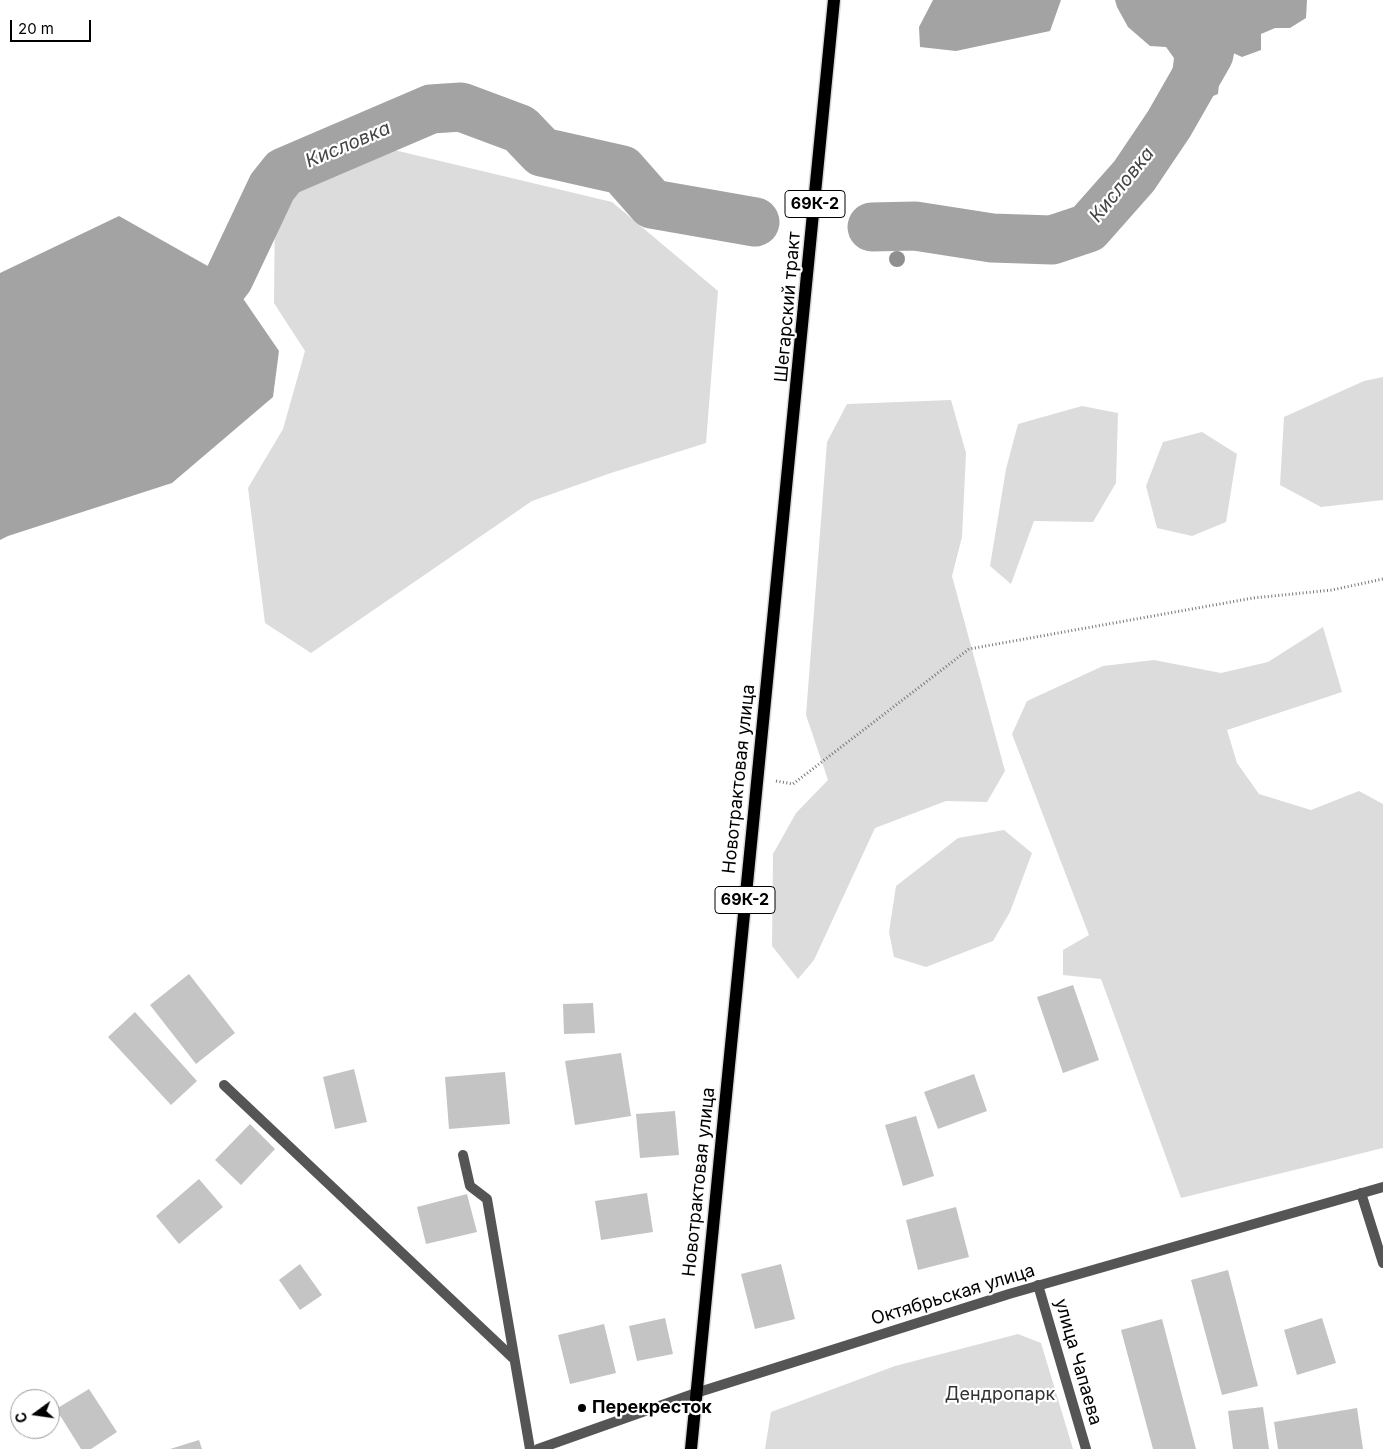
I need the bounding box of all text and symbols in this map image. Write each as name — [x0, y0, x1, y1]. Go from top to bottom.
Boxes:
scale bar — [12, 10, 94, 42]
text: 20 m — [18, 19, 54, 38]
water label: Кисловка — [302, 117, 394, 173]
water label: Кисловка — [1085, 143, 1159, 227]
road number: 69К-2 — [785, 190, 845, 218]
street label: Шегарский тракт — [771, 231, 805, 383]
street label: Новотрактовая улица — [718, 683, 760, 875]
road number: 69К-2 — [715, 886, 775, 914]
street label: Новотрактовая улица — [678, 1086, 720, 1278]
street label: Октябрьская улица — [869, 1260, 1037, 1330]
street label: улица Чапаева — [1050, 1296, 1106, 1428]
park label: Дендропарк — [945, 1384, 1055, 1406]
north arrow — [10, 1389, 60, 1439]
place label: Перекресток — [592, 1397, 712, 1419]
marker: Перекресток — [576, 1402, 588, 1414]
text: С — [11, 1410, 30, 1425]

